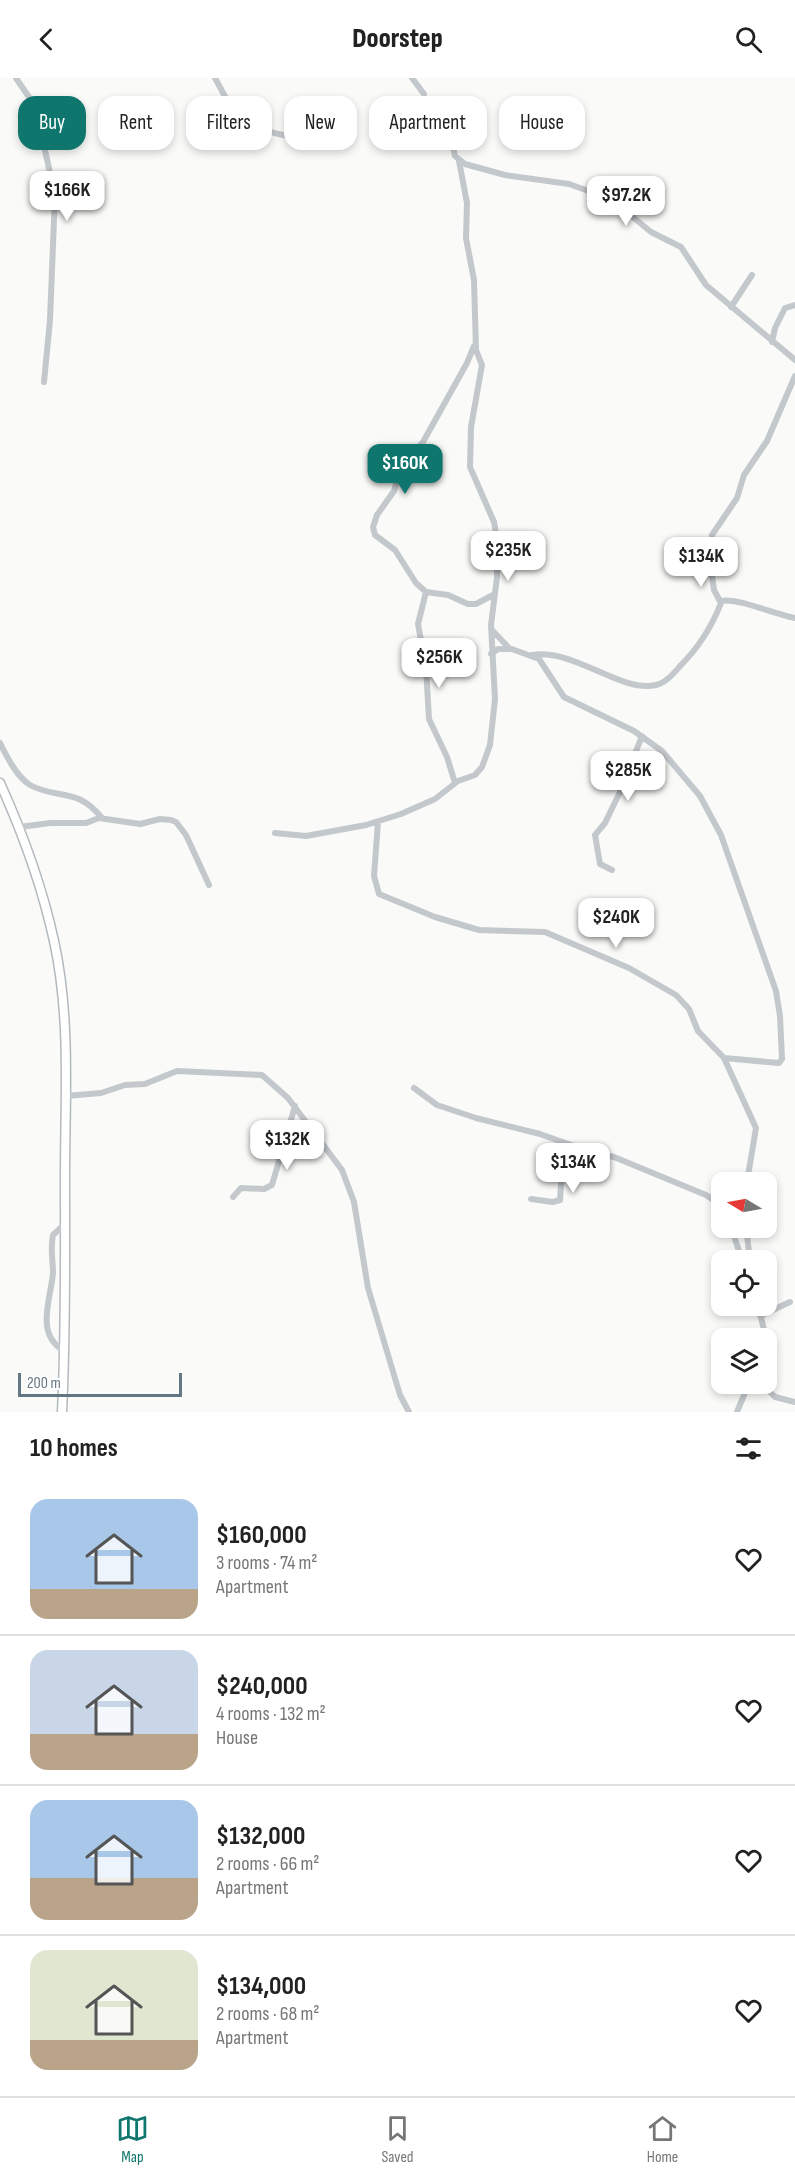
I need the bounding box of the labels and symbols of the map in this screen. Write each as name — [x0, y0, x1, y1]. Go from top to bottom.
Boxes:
pin: $166K — [25, 171, 109, 222]
pin: $97.2K — [577, 176, 675, 227]
pin: $160K — [363, 444, 447, 495]
pin: $235K — [466, 531, 550, 582]
pin: $134K — [659, 537, 743, 588]
pin: $256K — [397, 638, 481, 689]
pin: $285K — [586, 751, 670, 802]
pin: $240K — [574, 898, 658, 949]
pin: $132K — [245, 1120, 329, 1171]
pin: $134K — [531, 1143, 615, 1194]
north arrow — [711, 1172, 777, 1238]
scale bar — [18, 1370, 182, 1398]

